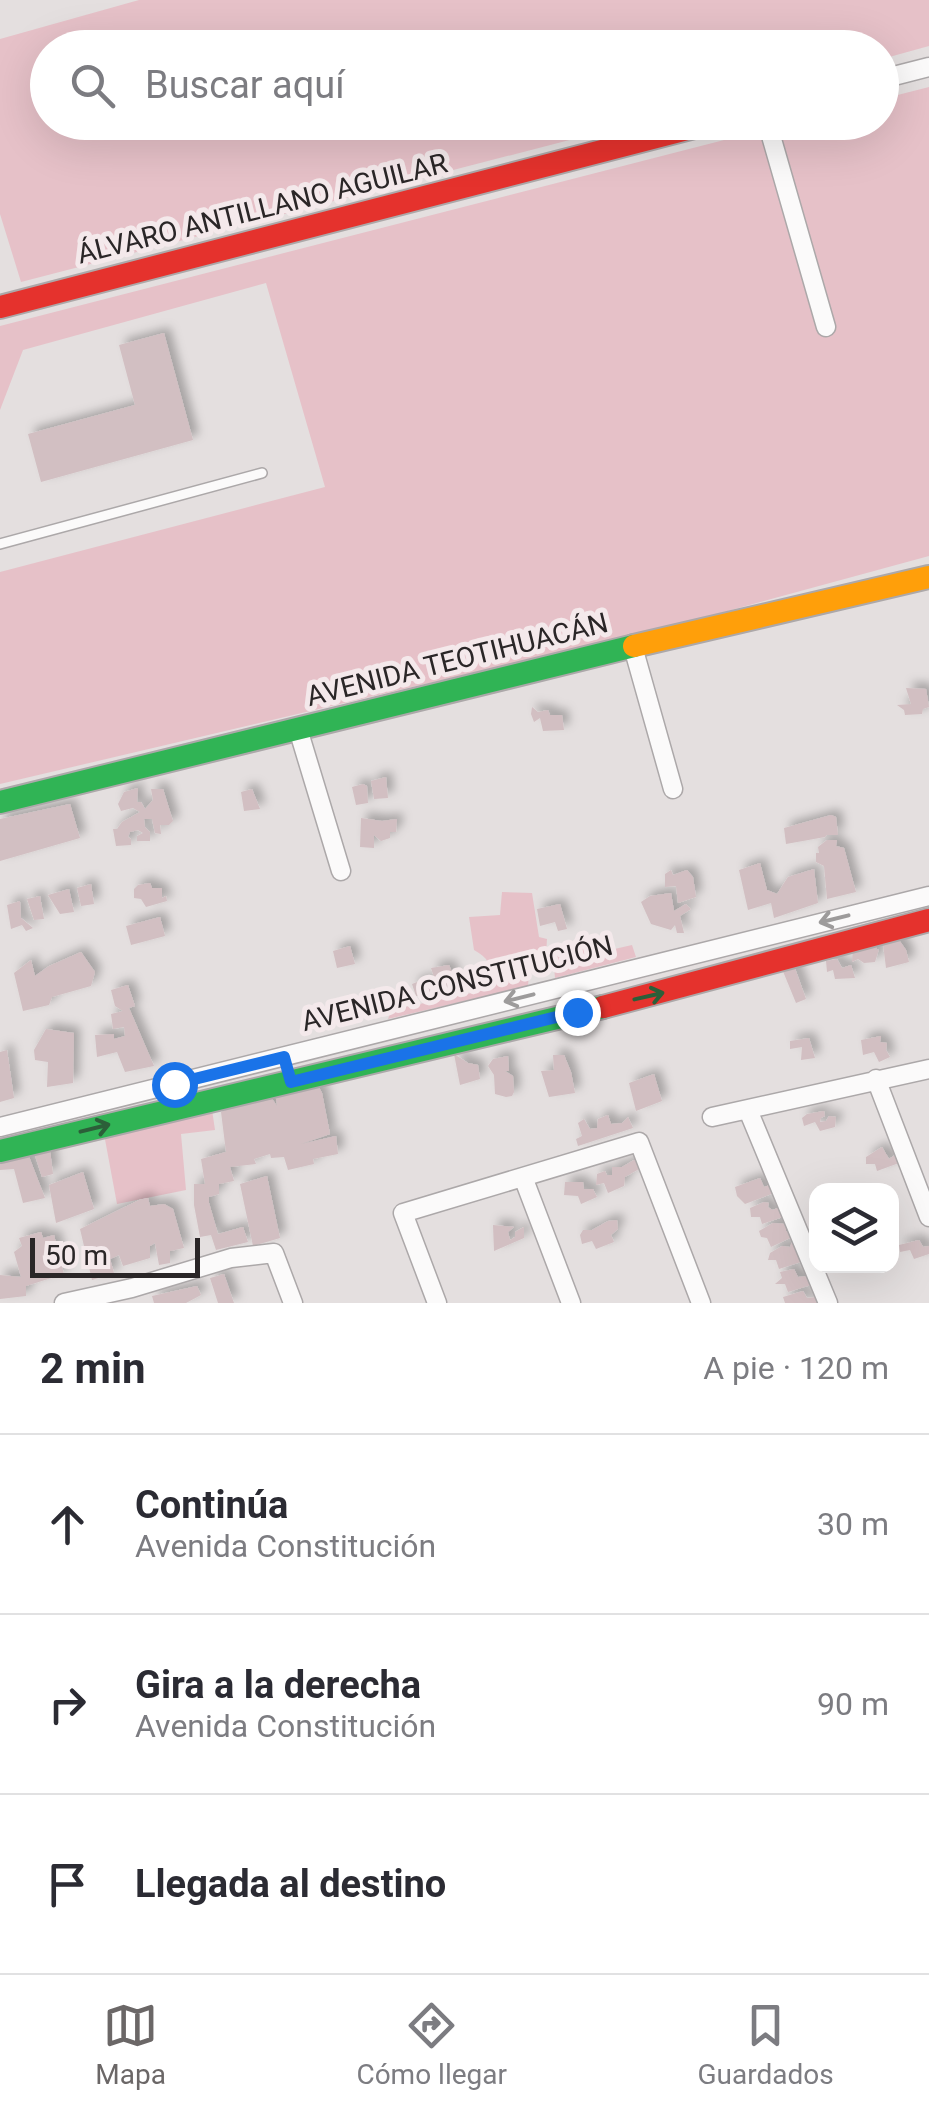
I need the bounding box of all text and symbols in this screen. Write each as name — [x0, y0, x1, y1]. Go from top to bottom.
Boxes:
search box — [30, 30, 899, 140]
icon: search — [65, 58, 120, 113]
text: Buscar aquí — [145, 63, 345, 107]
street label: ÁLVARO ANTILLANO AGUILAR — [74, 146, 451, 271]
street label: AVENIDA TEOTIHUACÁN — [303, 606, 611, 713]
one-way arrow — [819, 911, 850, 930]
street label: AVENIDA CONSTITUCIÓN — [298, 929, 616, 1038]
one-way arrow — [632, 986, 664, 1004]
one-way arrow — [504, 990, 536, 1008]
route end — [555, 990, 601, 1036]
route start — [152, 1062, 198, 1108]
one-way arrow — [78, 1118, 110, 1136]
map controls — [809, 1183, 899, 1273]
button: layers — [809, 1183, 899, 1273]
scale bar — [30, 1233, 200, 1278]
text: 50 m — [45, 1239, 108, 1272]
text: 2 min — [40, 1344, 146, 1393]
text: A pie · 120 m — [703, 1349, 889, 1387]
text: Continúa — [135, 1483, 288, 1527]
icon: ahead — [40, 1497, 95, 1552]
text: 30 m — [817, 1505, 889, 1543]
text: Avenida Constitución — [135, 1527, 436, 1565]
text: Gira a la derecha — [135, 1663, 421, 1707]
icon: right — [40, 1677, 95, 1732]
text: 90 m — [817, 1685, 889, 1723]
text: Avenida Constitución — [135, 1707, 436, 1745]
icon: arrive — [40, 1857, 95, 1912]
text: Llegada al destino — [135, 1862, 446, 1906]
tab: Mapa — [95, 1998, 166, 2091]
tab: Cómo llegar — [356, 1998, 507, 2091]
tab: Guardados — [698, 1998, 834, 2091]

